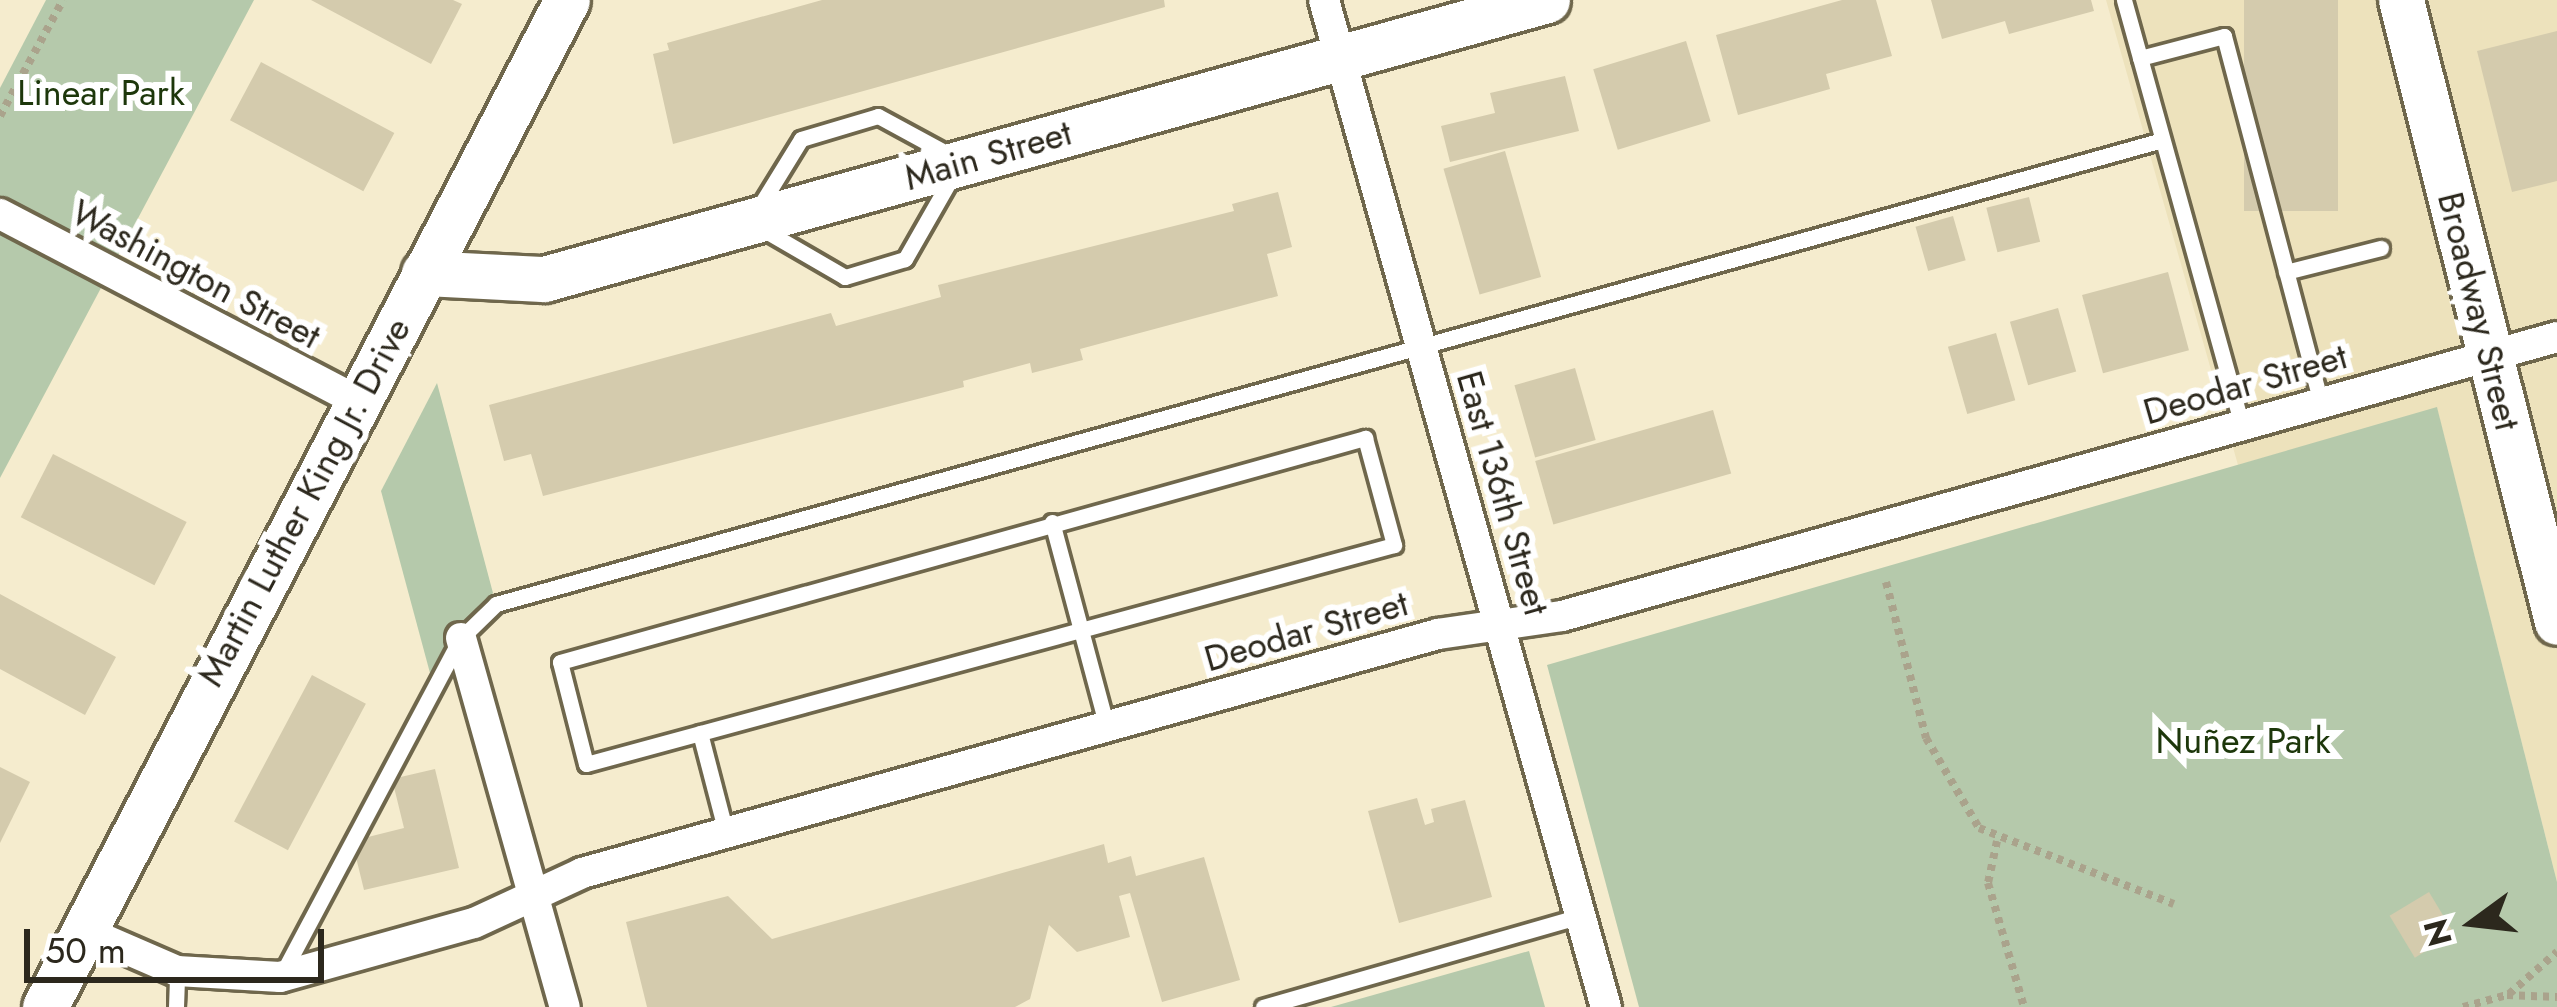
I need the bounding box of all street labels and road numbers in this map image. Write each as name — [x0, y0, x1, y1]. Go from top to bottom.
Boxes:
street label: Main Street — [900, 111, 1076, 199]
street label: Broadway Street — [2429, 188, 2529, 434]
street label: Washington Street — [64, 190, 328, 358]
street label: Martin Luther King Jr. Drive — [189, 311, 419, 693]
street label: Deodar Street — [2138, 334, 2352, 434]
street label: East 136th Street — [1448, 366, 1558, 620]
street label: Deodar Street — [1199, 581, 1413, 681]

